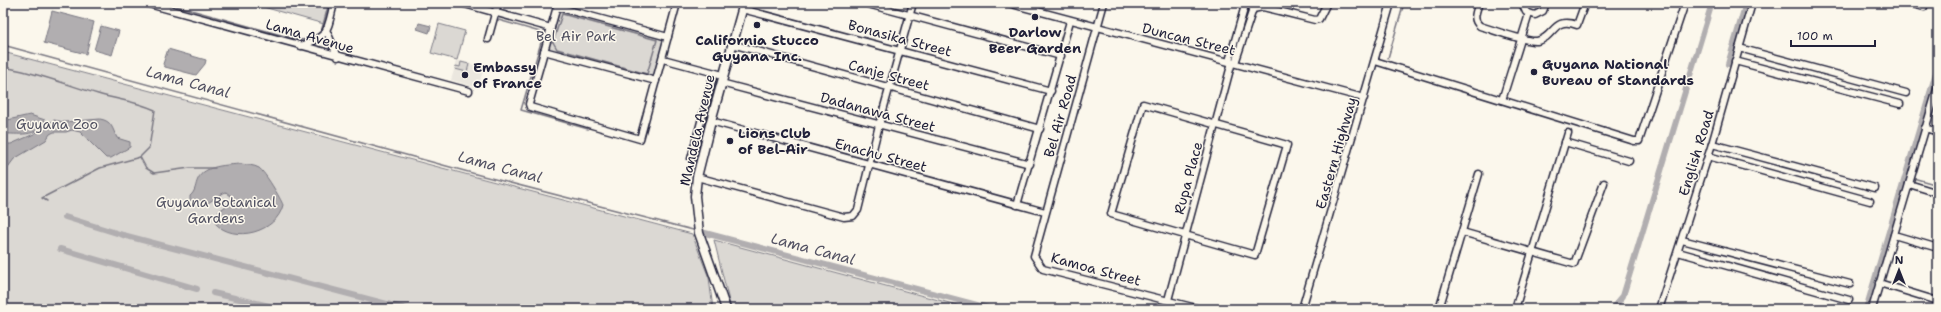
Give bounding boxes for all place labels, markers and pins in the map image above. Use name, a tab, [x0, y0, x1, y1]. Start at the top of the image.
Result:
marker: Darlow Beer Garden	[1030, 12, 1040, 22]
marker: California Stucco Guyana Inc.	[752, 20, 762, 30]
place label: Darlow Beer Garden	[989, 23, 1081, 57]
place label: California Stucco Guyana Inc.	[695, 31, 819, 65]
place label: Guyana National Bureau of Standards	[1542, 55, 1694, 89]
place label: Embassy of France	[473, 58, 542, 92]
marker: Guyana National Bureau of Standards	[1529, 67, 1539, 77]
marker: Embassy of France	[460, 70, 470, 80]
place label: Lions Club of Bel-Air	[738, 124, 811, 158]
marker: Lions Club of Bel-Air	[725, 136, 735, 146]

